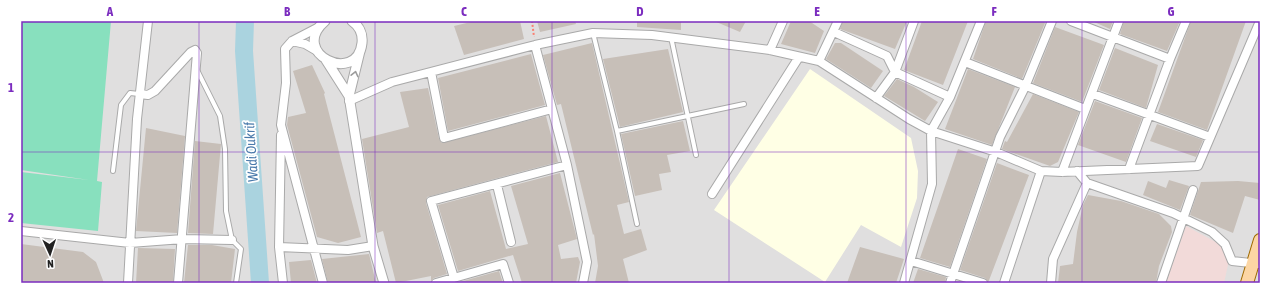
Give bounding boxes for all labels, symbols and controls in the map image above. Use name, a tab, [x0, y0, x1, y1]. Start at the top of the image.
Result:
text: A	[106, 4, 114, 19]
text: B	[284, 4, 291, 19]
text: C	[461, 4, 467, 19]
text: D	[636, 4, 644, 19]
text: E	[814, 4, 820, 19]
text: F	[991, 4, 997, 19]
text: G	[1168, 4, 1175, 19]
one-way arrow	[350, 70, 358, 77]
text: 1	[8, 80, 14, 95]
water label: Wadi Oukrif	[241, 120, 261, 183]
text: 2	[8, 210, 14, 225]
north arrow	[30, 234, 70, 274]
text: N	[47, 258, 54, 270]

